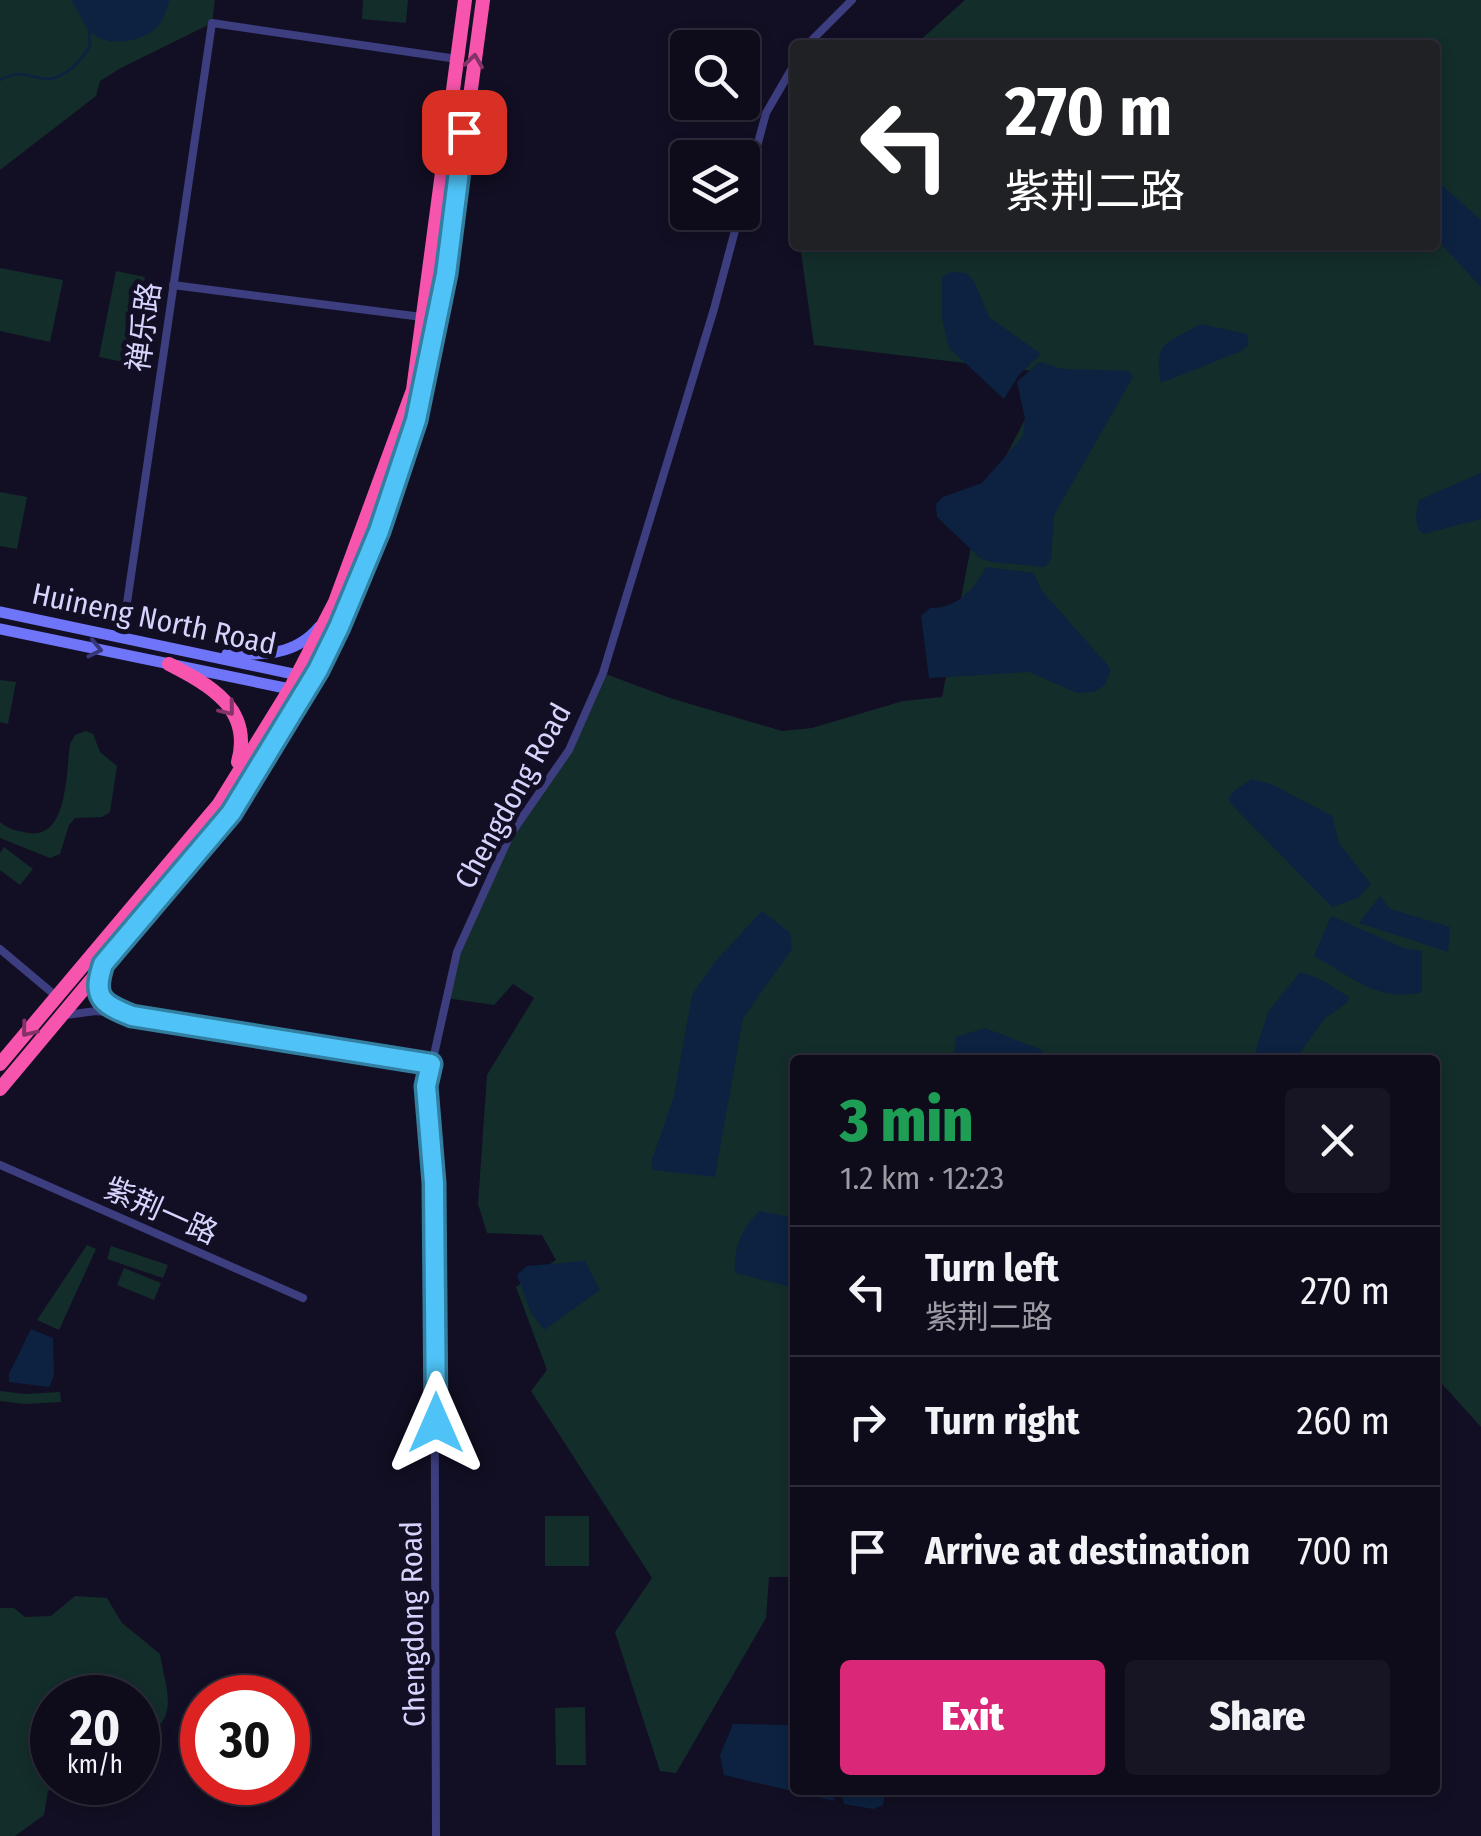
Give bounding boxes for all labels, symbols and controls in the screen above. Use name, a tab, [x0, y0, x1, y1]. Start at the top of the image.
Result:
map controls	[670, 30, 760, 230]
button: search	[670, 30, 760, 120]
one-way arrow	[463, 53, 484, 70]
text: 270 m	[1005, 70, 1172, 154]
icon: left	[840, 80, 970, 210]
pin	[422, 90, 507, 175]
icon: arrive	[437, 105, 492, 160]
button: layers	[670, 140, 760, 230]
text: 紫荆二路	[1005, 165, 1185, 219]
street label: 禅乐路	[120, 280, 168, 374]
street label: Huineng North Road	[29, 576, 279, 662]
one-way arrow	[87, 637, 104, 658]
one-way arrow	[216, 697, 234, 715]
street label: Chengdong Road	[447, 697, 579, 895]
one-way arrow	[22, 1019, 40, 1037]
text: 3 min	[840, 1085, 973, 1157]
button: close	[1285, 1088, 1390, 1193]
text: 1.2 km · 12:23	[840, 1159, 1004, 1197]
street label: 紫荆一路	[99, 1170, 223, 1252]
text: Turn left	[925, 1245, 1059, 1291]
icon: left	[840, 1264, 895, 1319]
text: 270 m	[1301, 1268, 1390, 1314]
text: 紫荆二路	[925, 1298, 1053, 1336]
position arrow	[384, 1371, 488, 1475]
icon: right	[840, 1394, 895, 1449]
text: Turn right	[925, 1398, 1079, 1444]
text: 260 m	[1296, 1398, 1390, 1444]
street label: Chengdong Road	[393, 1521, 433, 1727]
icon: arrive	[840, 1524, 895, 1579]
text: Arrive at destination	[925, 1528, 1250, 1574]
text: 700 m	[1297, 1528, 1390, 1574]
button: Exit	[840, 1660, 1105, 1775]
button: Share	[1125, 1660, 1390, 1775]
speed limit sign: 30	[180, 1675, 310, 1805]
text: 20	[70, 1698, 120, 1758]
text: km/h	[67, 1750, 123, 1780]

